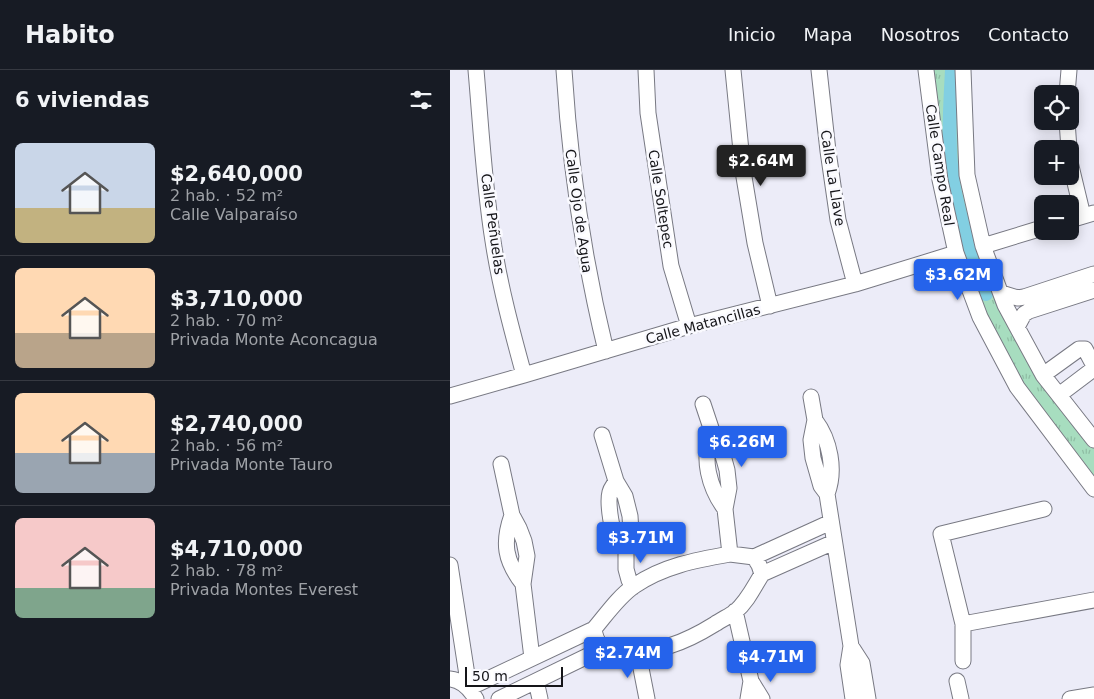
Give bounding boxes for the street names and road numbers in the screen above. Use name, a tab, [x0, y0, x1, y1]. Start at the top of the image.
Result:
street label: Calle Campo Real	[922, 103, 958, 227]
street label: Calle La Llave	[817, 129, 849, 227]
street label: Calle Ojo de Agua	[562, 148, 596, 274]
street label: Calle Soltepec	[645, 148, 677, 250]
street label: Calle Peñuelas	[478, 172, 508, 276]
street label: Calle Matancillas	[644, 301, 762, 347]

